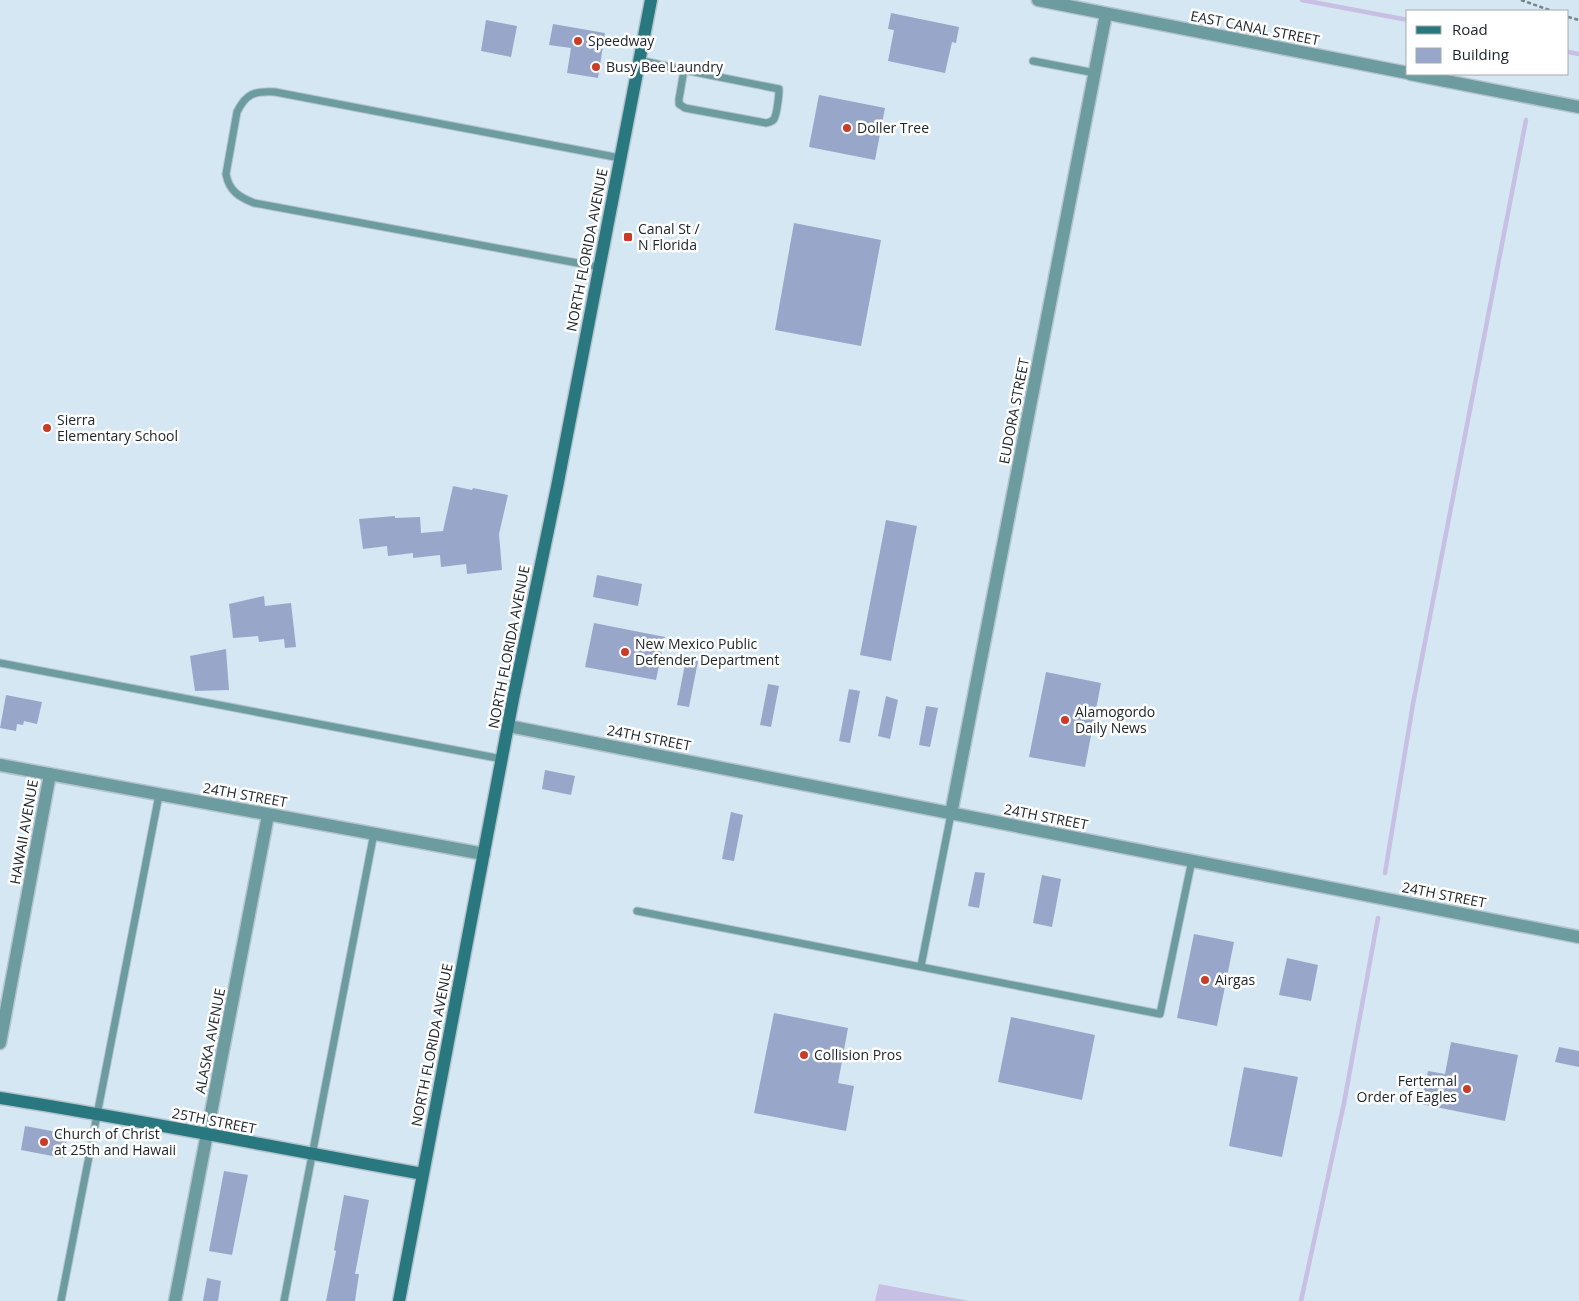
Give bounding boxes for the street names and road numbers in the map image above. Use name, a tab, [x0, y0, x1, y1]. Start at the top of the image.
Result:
street label: EAST CANAL STREET	[1189, 6, 1321, 49]
street label: NORTH FLORIDA AVENUE	[561, 167, 612, 333]
street label: EUDORA STREET	[994, 356, 1033, 465]
street label: NORTH FLORIDA AVENUE	[483, 564, 534, 730]
street label: 24TH STREET	[606, 720, 693, 755]
street label: HAWAII AVENUE	[5, 778, 42, 886]
street label: 24TH STREET	[202, 778, 289, 811]
street label: 24TH STREET	[1003, 799, 1090, 834]
street label: 24TH STREET	[1401, 877, 1488, 912]
street label: NORTH FLORIDA AVENUE	[406, 962, 457, 1128]
street label: ALASKA AVENUE	[190, 986, 229, 1095]
street label: 25TH STREET	[171, 1103, 258, 1138]

